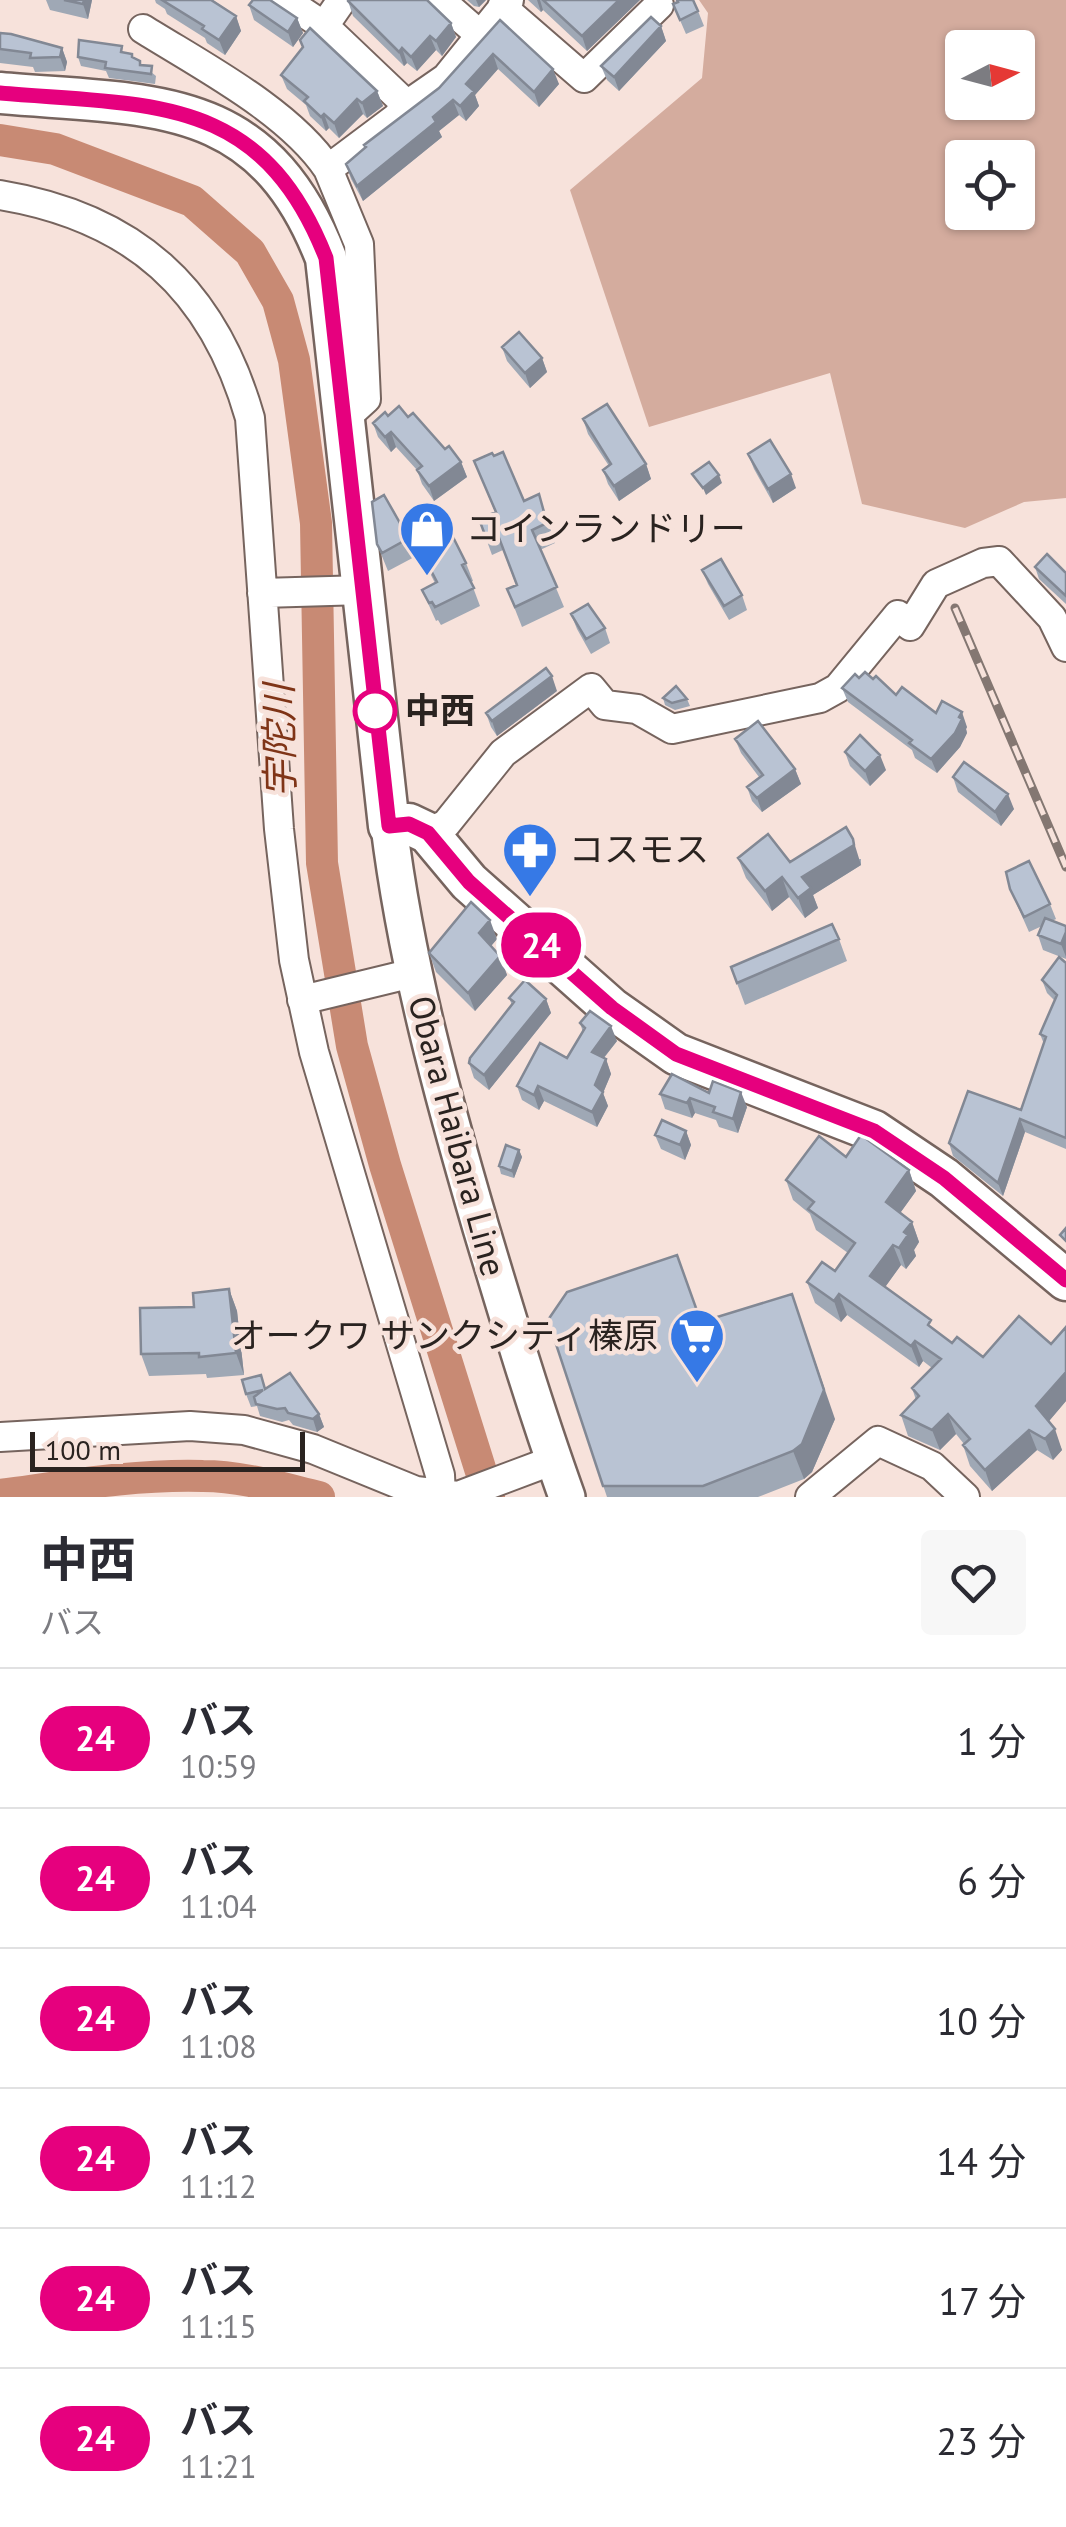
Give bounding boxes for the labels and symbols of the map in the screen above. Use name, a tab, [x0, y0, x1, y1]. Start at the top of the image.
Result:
north arrow	[945, 30, 1035, 120]
shop icon: コインランドリー	[397, 499, 457, 578]
place label: コインランドリー	[466, 505, 746, 551]
water label: 宇陀川	[253, 680, 304, 798]
place label: 中西	[405, 687, 475, 733]
marker: 中西	[354, 690, 396, 732]
pharmacy icon: コスモス	[500, 820, 560, 899]
place label: コスモス	[569, 826, 709, 872]
line badge: 24	[496, 912, 586, 978]
street label: Obara Haibara Line	[398, 991, 517, 1281]
supermarket icon: オークワ サンクシティ榛原	[667, 1306, 727, 1385]
place label: オークワ サンクシティ榛原	[231, 1312, 658, 1358]
scale bar	[30, 1427, 305, 1472]

